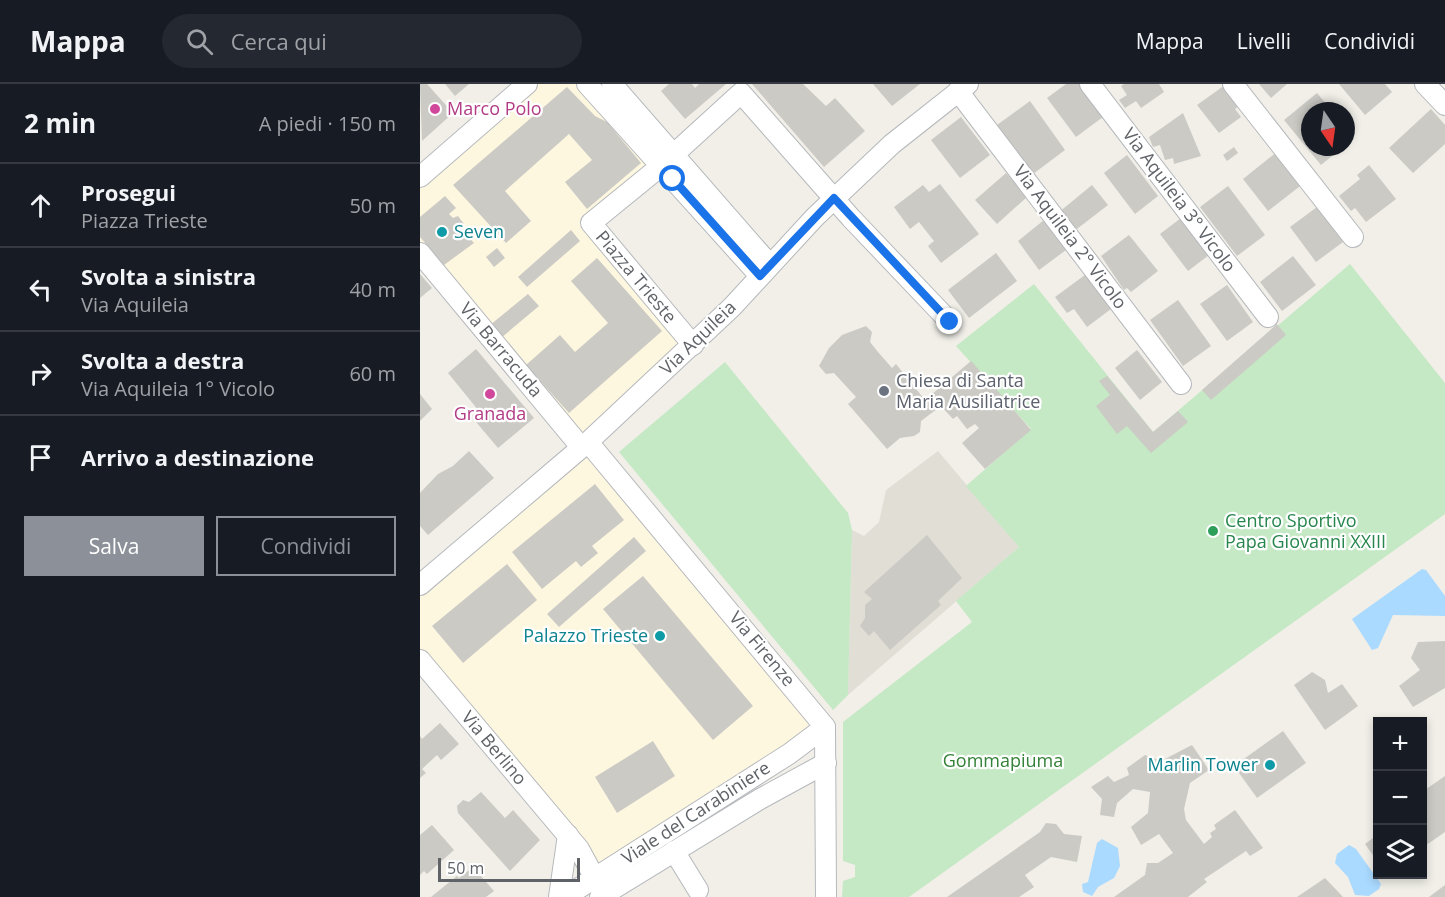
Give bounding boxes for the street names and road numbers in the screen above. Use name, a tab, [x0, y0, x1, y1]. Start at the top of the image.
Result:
street label: Via Aquileia 3° Vicolo	[1118, 122, 1242, 276]
street label: Via Aquileia 2° Vicolo	[1009, 159, 1133, 313]
street label: Piazza Trieste	[591, 225, 683, 328]
street label: Via Aquileia	[654, 295, 741, 380]
street label: Via Barracuda	[455, 297, 549, 402]
street label: Via Firenze	[724, 606, 801, 691]
street label: Via Berlino	[457, 705, 533, 790]
street label: Viale del Carabiniere	[617, 755, 774, 869]

